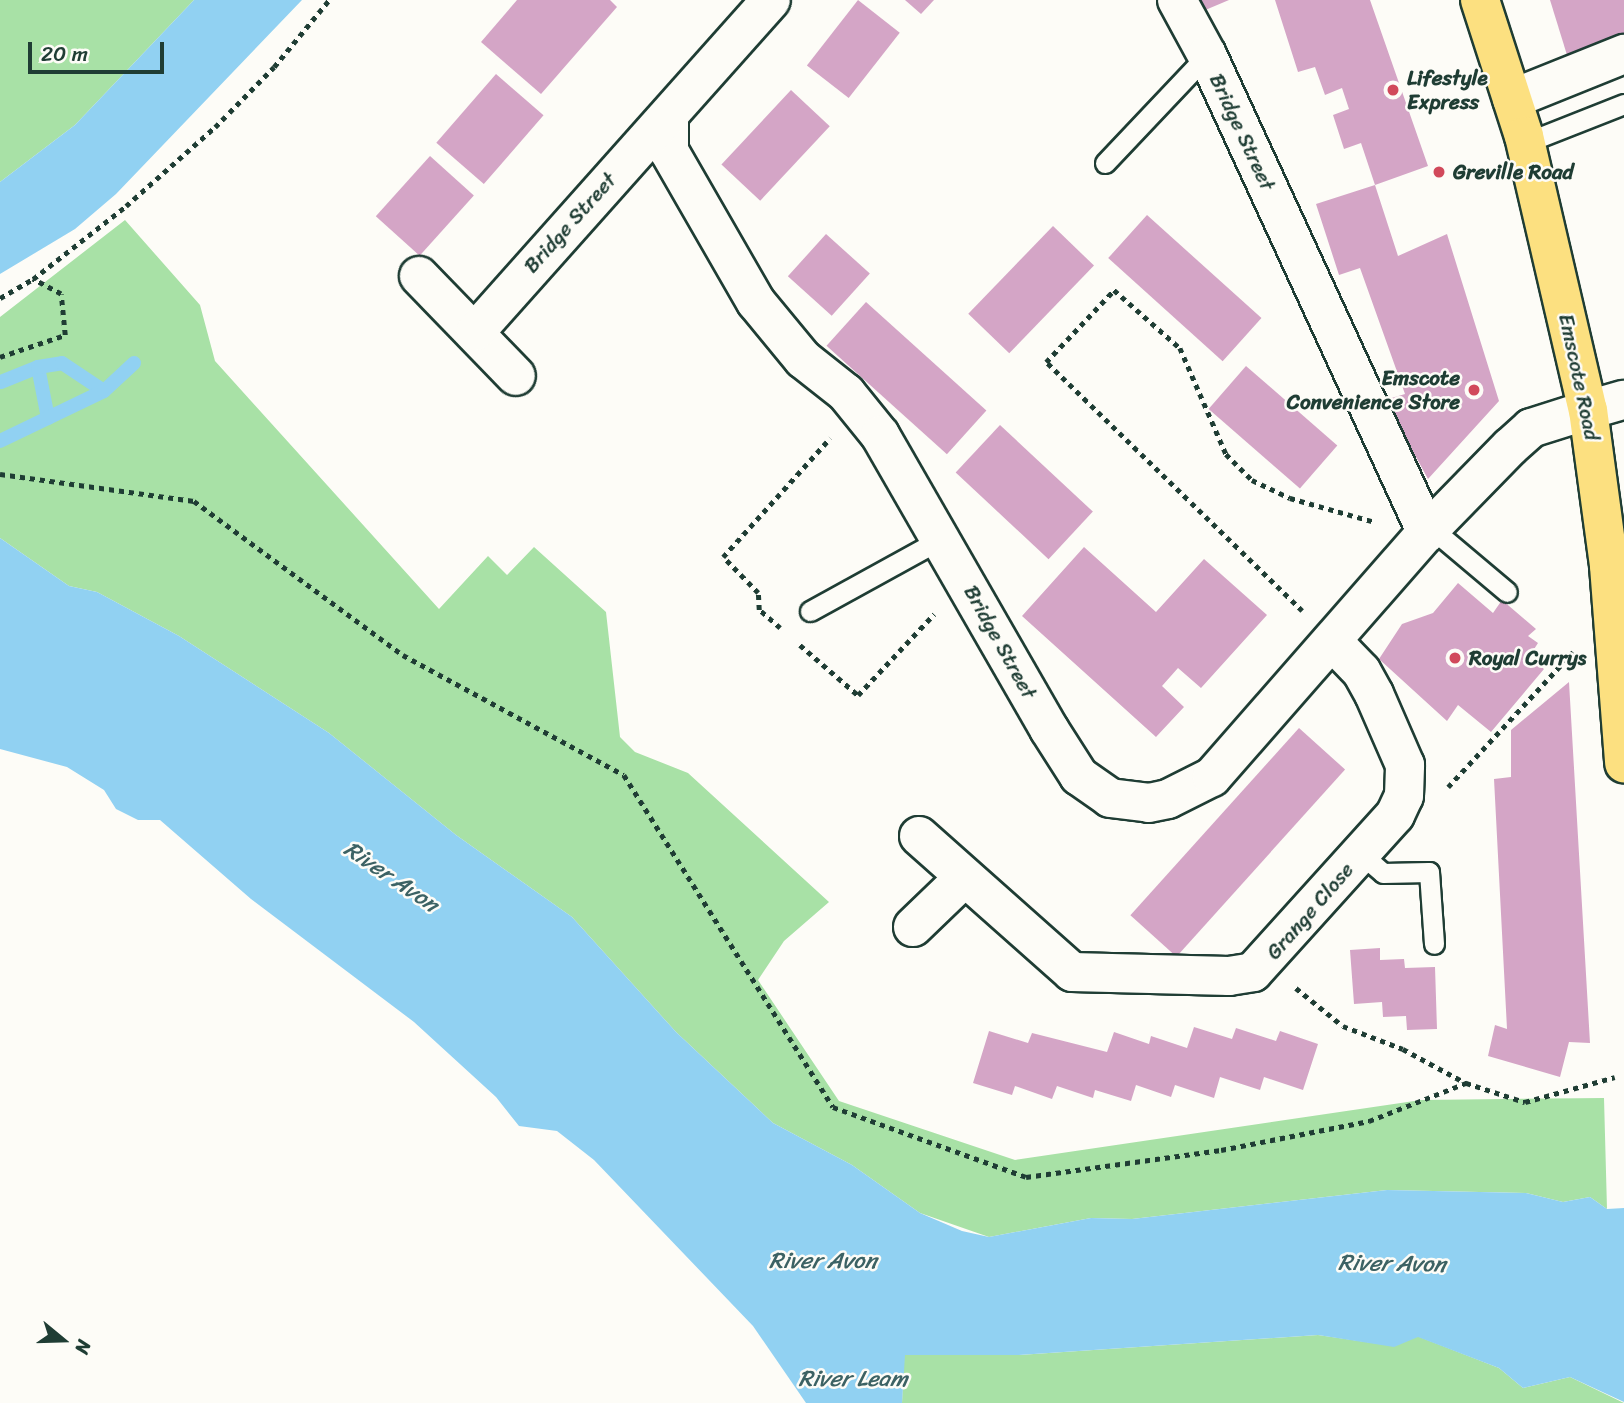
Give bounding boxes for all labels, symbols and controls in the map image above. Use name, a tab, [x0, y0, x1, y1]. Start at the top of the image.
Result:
scale bar	[32, 28, 168, 72]
text: 20 m	[41, 35, 88, 73]
place label: Lifestyle Express	[1407, 65, 1488, 115]
street label: Bridge Street	[1204, 69, 1280, 195]
marker: Lifestyle Express	[1385, 82, 1401, 98]
place label: Greville Road	[1453, 159, 1574, 185]
marker: Greville Road	[1431, 164, 1447, 180]
street label: Bridge Street	[518, 168, 622, 278]
street label: Emscote Road	[1553, 311, 1605, 443]
place label: Emscote Convenience Store	[1286, 365, 1460, 415]
marker: Emscote Convenience Store	[1466, 382, 1482, 398]
street label: Bridge Street	[958, 581, 1042, 703]
place label: Royal Currys	[1469, 645, 1587, 671]
marker: Royal Currys	[1447, 650, 1463, 666]
water label: River Avon	[338, 835, 444, 919]
street label: Grange Close	[1261, 857, 1359, 965]
water label: River Avon	[769, 1247, 877, 1275]
water label: River Avon	[1338, 1249, 1446, 1279]
north arrow	[28, 1305, 98, 1375]
text: N	[66, 1335, 101, 1359]
water label: River Leam	[798, 1365, 908, 1393]

